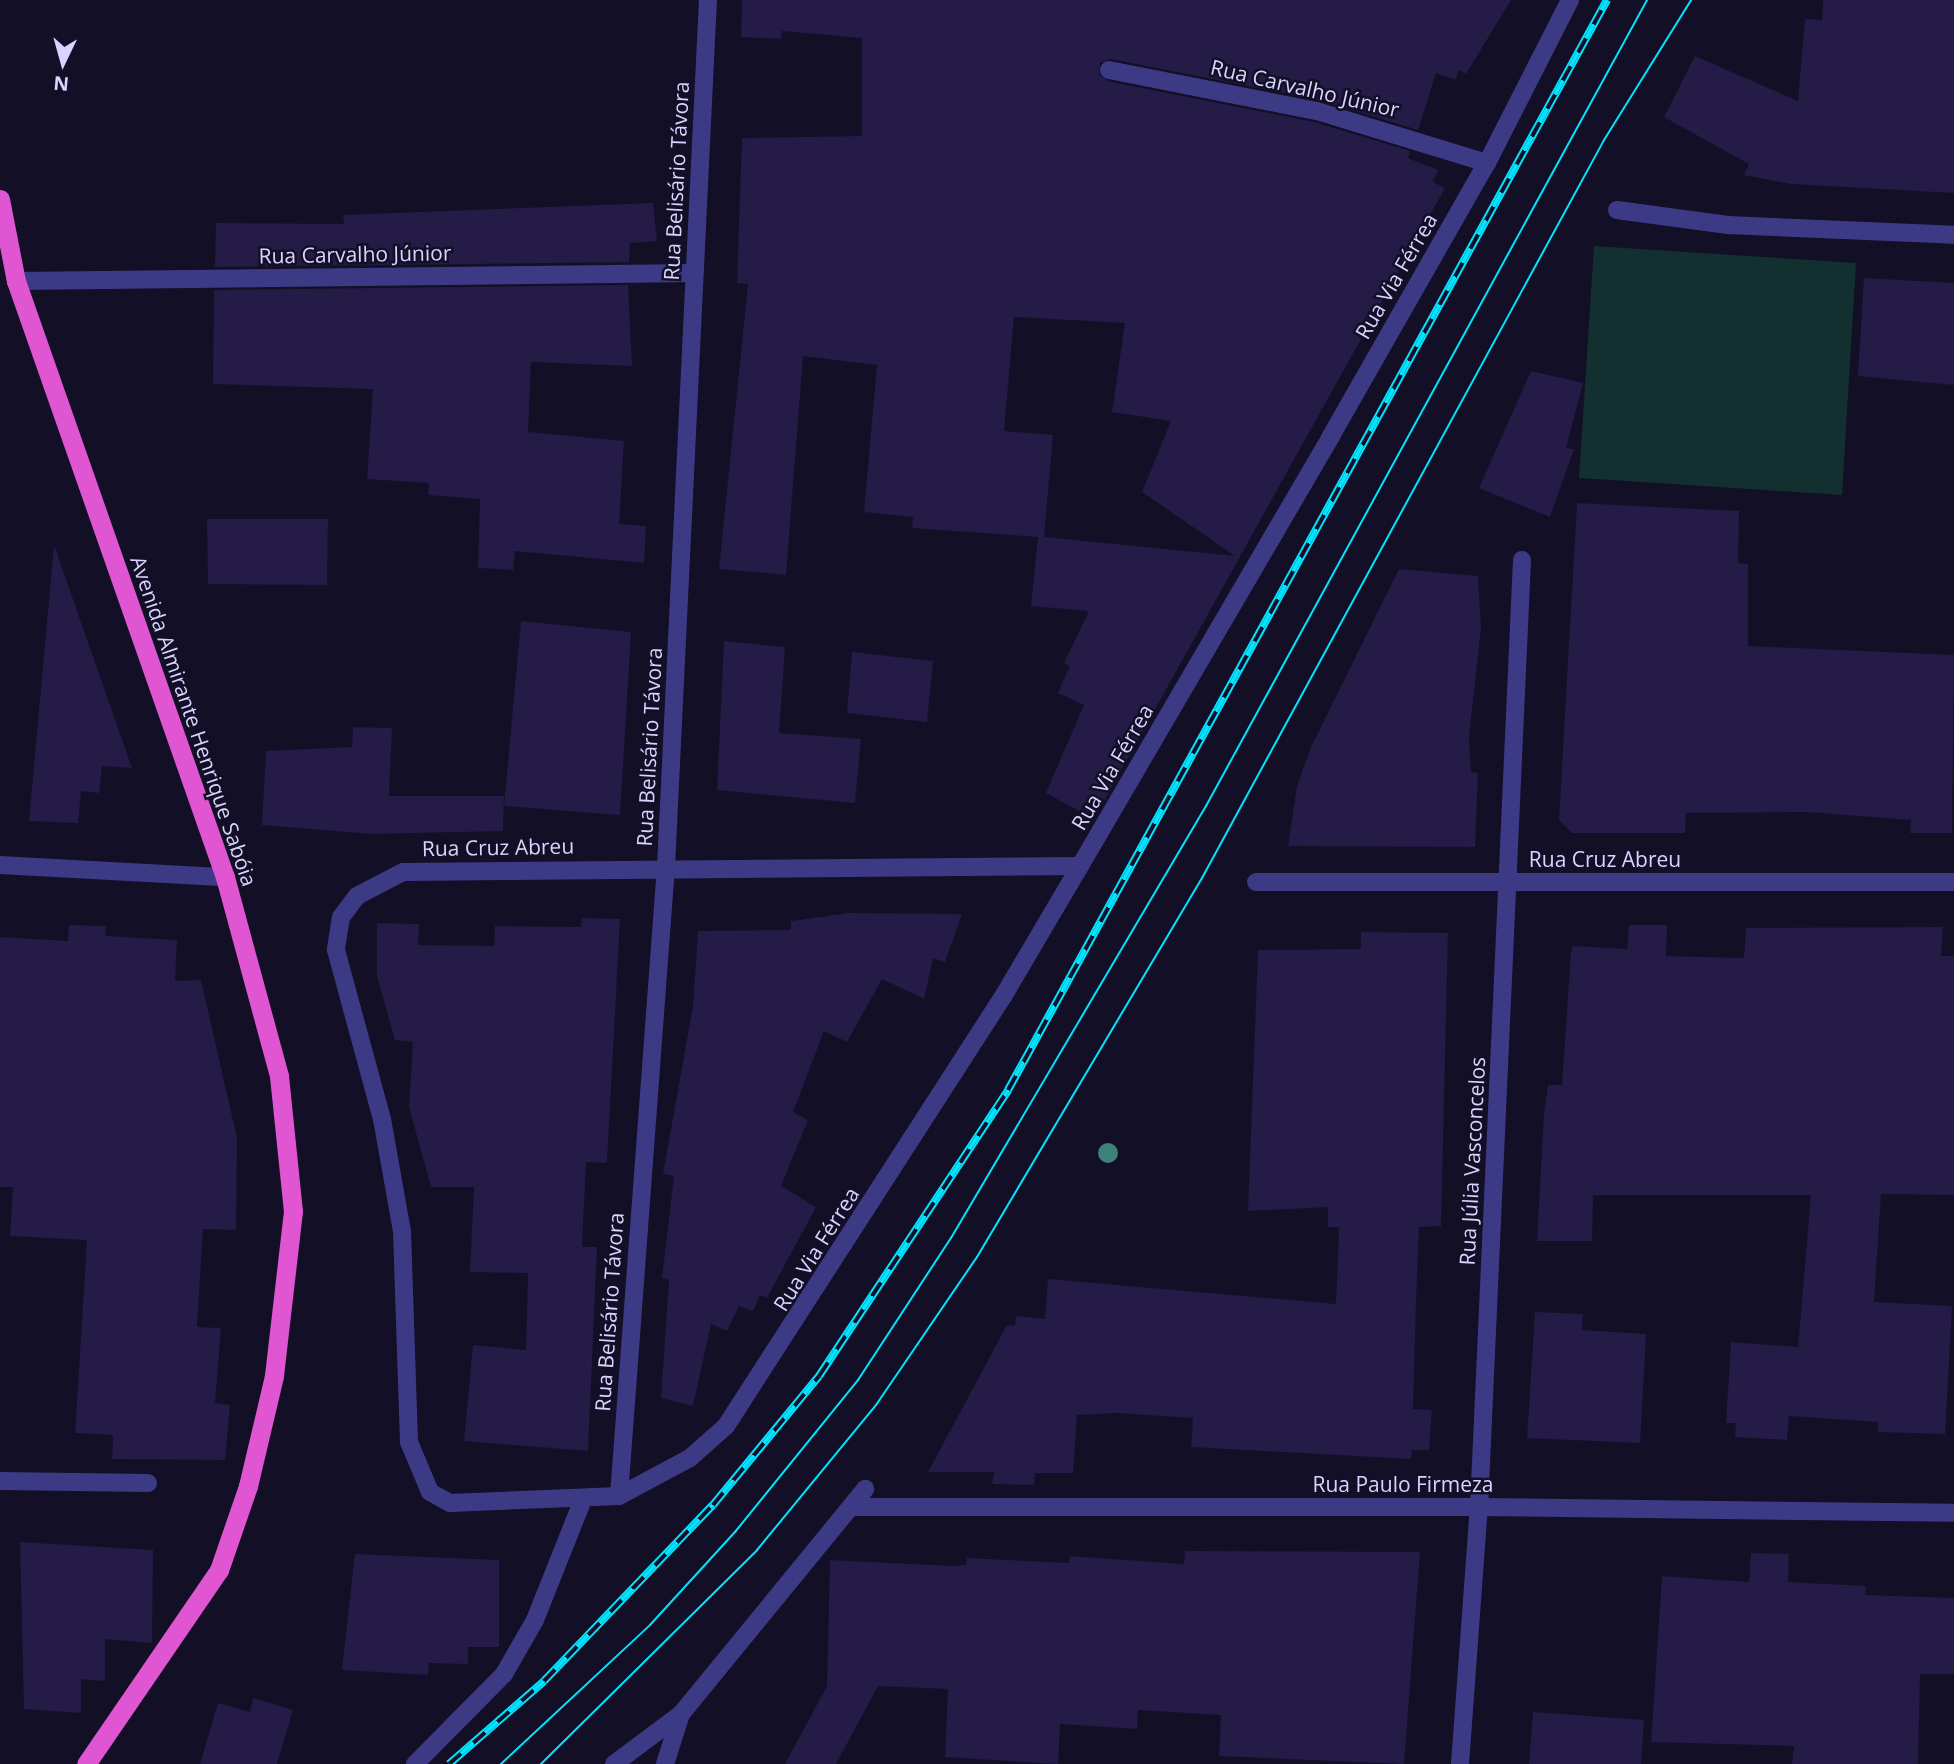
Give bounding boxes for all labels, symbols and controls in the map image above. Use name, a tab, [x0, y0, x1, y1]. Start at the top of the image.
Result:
north arrow	[28, 28, 98, 98]
street label: Rua Carvalho Júnior	[1208, 54, 1402, 122]
text: N	[52, 70, 70, 98]
street label: Rua Belisário Távora	[658, 81, 694, 281]
street label: Rua Via Férrea	[1350, 209, 1442, 343]
street label: Rua Carvalho Júnior	[258, 240, 452, 268]
street label: Avenida Almirante Henrique Sabóia	[126, 553, 262, 889]
street label: Rua Belisário Távora	[631, 647, 667, 847]
street label: Rua Via Férrea	[1066, 700, 1158, 834]
street label: Rua Cruz Abreu	[422, 833, 574, 861]
street label: Rua Cruz Abreu	[1529, 846, 1681, 872]
street label: Rua Júlia Vasconcelos	[1454, 1056, 1490, 1266]
street label: Rua Via Férrea	[768, 1182, 864, 1316]
street label: Rua Belisário Távora	[589, 1212, 629, 1412]
street label: Rua Paulo Firmeza	[1312, 1471, 1494, 1497]

